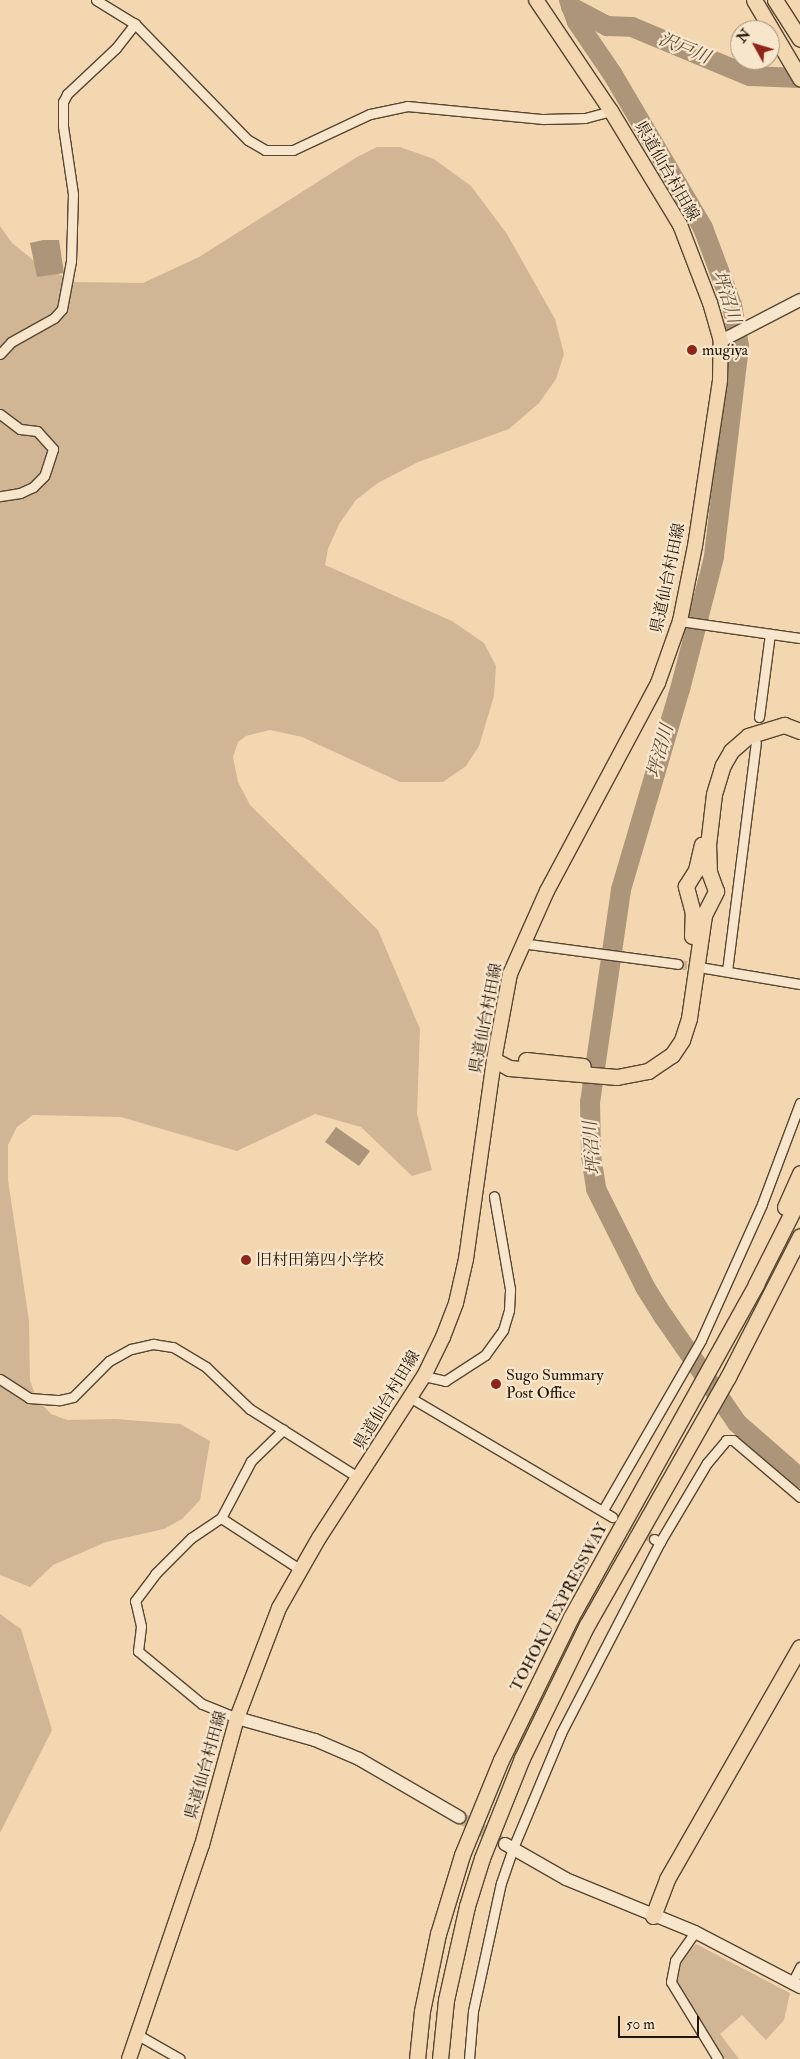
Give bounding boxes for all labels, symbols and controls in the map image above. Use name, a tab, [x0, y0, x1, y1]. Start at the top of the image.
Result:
north arrow	[730, 20, 780, 70]
text: N	[733, 26, 754, 46]
water label: 沢戸川	[655, 29, 713, 69]
street label: 県道仙台村田線	[631, 118, 703, 224]
water label: 坪沼川	[708, 268, 744, 326]
place label: mugiya	[702, 340, 748, 360]
marker: mugiya	[686, 344, 698, 356]
street label: 県道仙台村田線	[647, 521, 689, 635]
water label: 坪沼川	[643, 722, 679, 780]
street label: 県道仙台村田線	[466, 961, 506, 1075]
water label: 坪沼川	[580, 1120, 606, 1176]
place label: 旧村田第四小学校	[256, 1250, 384, 1270]
marker: 旧村田第四小学校	[240, 1254, 252, 1266]
street label: 県道仙台村田線	[350, 1347, 424, 1453]
place label: Sugo Summary Post Office	[506, 1365, 604, 1403]
marker: Sugo Summary Post Office	[490, 1378, 502, 1390]
street label: TOHOKU EXPRESSWAY	[506, 1519, 612, 1695]
street label: 県道仙台村田線	[181, 1709, 231, 1821]
scale bar	[620, 2006, 701, 2038]
text: 50 m	[626, 2015, 655, 2034]

